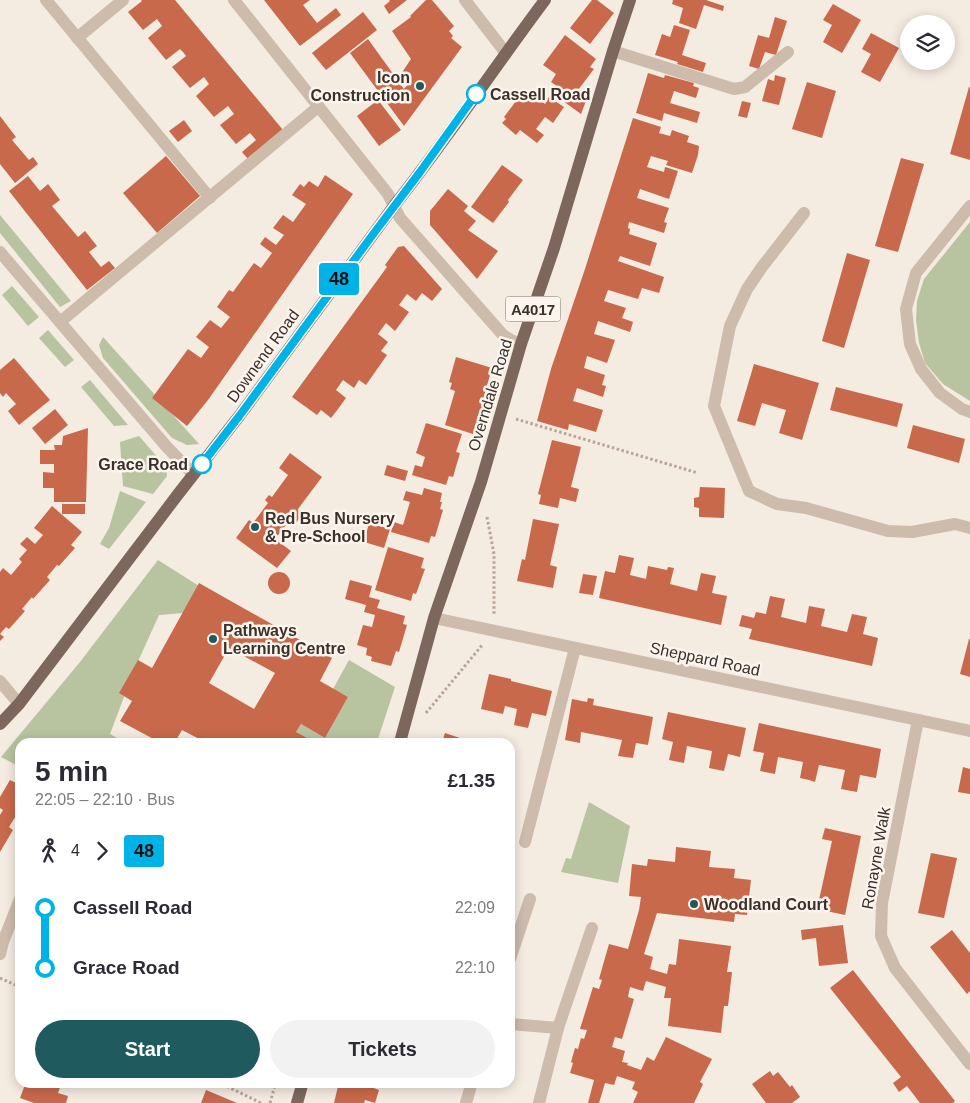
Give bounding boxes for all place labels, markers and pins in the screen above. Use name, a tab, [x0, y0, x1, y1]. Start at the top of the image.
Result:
place label: Icon Construction	[310, 69, 410, 104]
marker: Icon Construction	[414, 80, 426, 92]
marker: Cassell Road	[466, 84, 486, 104]
place label: Cassell Road	[490, 86, 590, 103]
marker: Grace Road	[192, 454, 212, 474]
place label: Grace Road	[98, 456, 188, 473]
place label: Red Bus Nursery & Pre-School	[265, 510, 395, 545]
marker: Red Bus Nursery & Pre-School	[249, 521, 261, 533]
place label: Pathways Learning Centre	[223, 622, 346, 657]
marker: Pathways Learning Centre	[207, 633, 219, 645]
place label: Woodland Court	[704, 896, 829, 913]
marker: Woodland Court	[688, 898, 700, 910]

